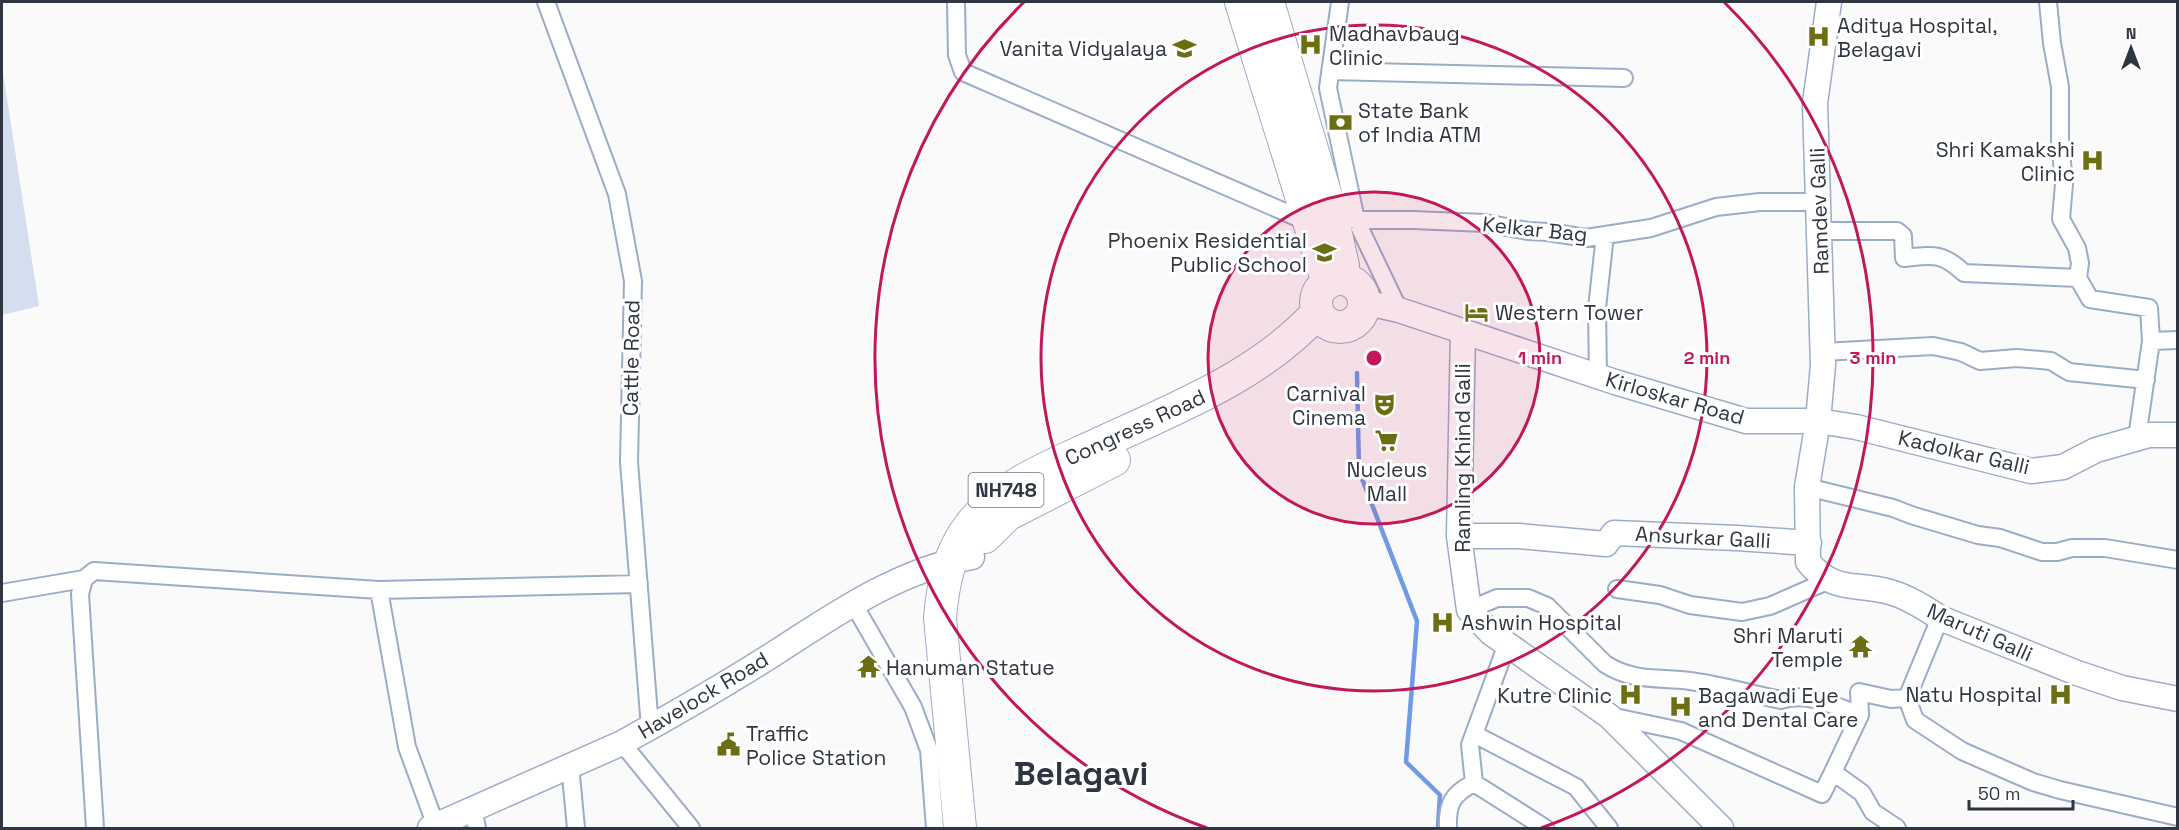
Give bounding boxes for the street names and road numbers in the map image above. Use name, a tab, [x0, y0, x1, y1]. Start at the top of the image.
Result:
street label: Ramdev Galli	[1803, 147, 1835, 275]
street label: Kelkar Bag	[1481, 210, 1589, 248]
street label: Cattle Road	[616, 300, 646, 416]
street label: Ramling Khind Galli	[1449, 363, 1476, 553]
street label: Kirloskar Road	[1603, 365, 1747, 431]
street label: Congress Road	[1060, 383, 1210, 471]
street label: Kadolkar Galli	[1896, 424, 2032, 480]
road number: NH748	[968, 473, 1044, 507]
street label: Ansurkar Galli	[1635, 520, 1771, 554]
street label: Maruti Galli	[1923, 597, 2037, 667]
street label: Havelock Road	[633, 645, 773, 745]

